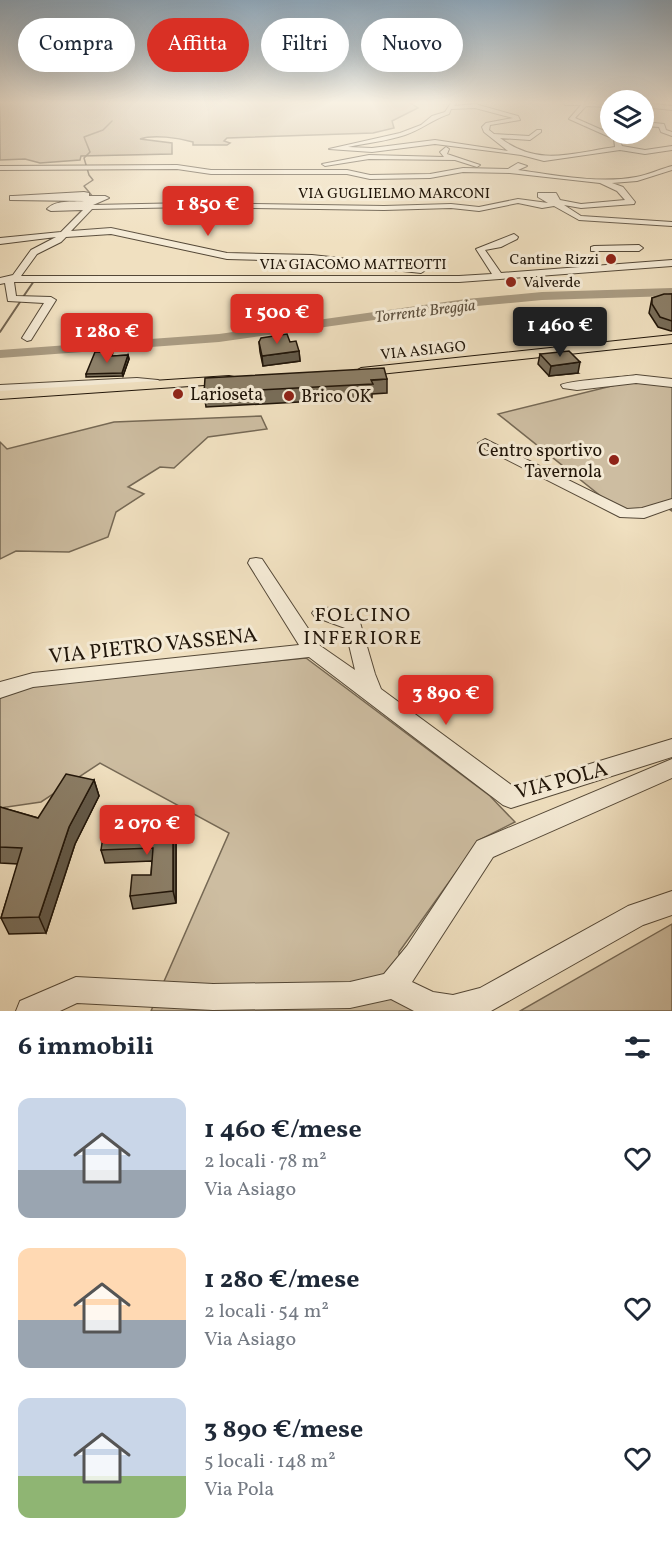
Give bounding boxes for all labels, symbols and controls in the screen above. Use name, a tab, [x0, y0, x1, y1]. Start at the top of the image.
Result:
chip: Compra	[18, 18, 135, 72]
chip: Affitta	[147, 18, 249, 72]
chip: Filtri	[261, 18, 349, 72]
chip: Nuovo	[361, 18, 463, 72]
map controls	[600, 90, 654, 144]
button: layers	[600, 90, 654, 144]
street label: VIA GUGLIELMO MARCONI	[298, 184, 490, 205]
pin: 1 850 €	[153, 186, 263, 237]
text: 1 850 €	[176, 191, 240, 219]
place label: Cantine Rizzi	[510, 250, 599, 271]
marker: Cantine Rizzi	[604, 252, 618, 266]
street label: VIA GIACOMO MATTEOTTI	[259, 255, 447, 276]
place label: Valverde	[523, 273, 581, 294]
marker: Valverde	[504, 275, 518, 289]
pin: 1 500 €	[222, 294, 332, 345]
water label: Torrente Breggia	[374, 295, 477, 329]
text: 1 500 €	[244, 299, 310, 327]
pin: 1 460 €	[505, 307, 615, 358]
text: 1 460 €	[527, 312, 593, 340]
pin: 1 280 €	[52, 313, 162, 364]
text: 1 280 €	[75, 318, 139, 346]
street label: VIA ASIAGO	[380, 337, 467, 366]
place label: Larioseta	[190, 383, 263, 408]
place label: Brico OK	[301, 385, 372, 410]
marker: Larioseta	[171, 387, 185, 401]
marker: Brico OK	[282, 389, 296, 403]
place label: Centro sportivo Tavernola	[478, 439, 602, 485]
marker: Centro sportivo Tavernola	[607, 453, 621, 467]
district label: FOLCINO INFERIORE	[303, 602, 423, 653]
street label: VIA PIETRO VASSENA	[47, 621, 259, 672]
pin: 3 890 €	[391, 675, 501, 726]
text: 3 890 €	[412, 680, 480, 708]
street label: VIA POLA	[512, 755, 611, 808]
pin: 2 070 €	[92, 805, 202, 856]
text: 2 070 €	[114, 810, 180, 838]
text: 6 immobili	[18, 1029, 154, 1065]
icon: filters	[621, 1031, 654, 1064]
text: 1 460 €/mese	[204, 1112, 362, 1148]
icon: home	[66, 1122, 138, 1194]
icon: heart	[621, 1142, 654, 1175]
text: 2 locali · 78 m²	[204, 1148, 327, 1176]
text: Via Asiago	[204, 1176, 296, 1204]
text: 1 280 €/mese	[204, 1262, 359, 1298]
icon: home	[66, 1272, 138, 1344]
icon: heart	[621, 1292, 654, 1325]
text: 2 locali · 54 m²	[204, 1298, 329, 1326]
text: Via Asiago	[204, 1326, 296, 1354]
text: 3 890 €/mese	[204, 1412, 363, 1448]
icon: home	[66, 1422, 138, 1494]
icon: heart	[621, 1442, 654, 1475]
text: 5 locali · 148 m²	[204, 1448, 336, 1476]
text: Via Pola	[204, 1476, 274, 1504]

